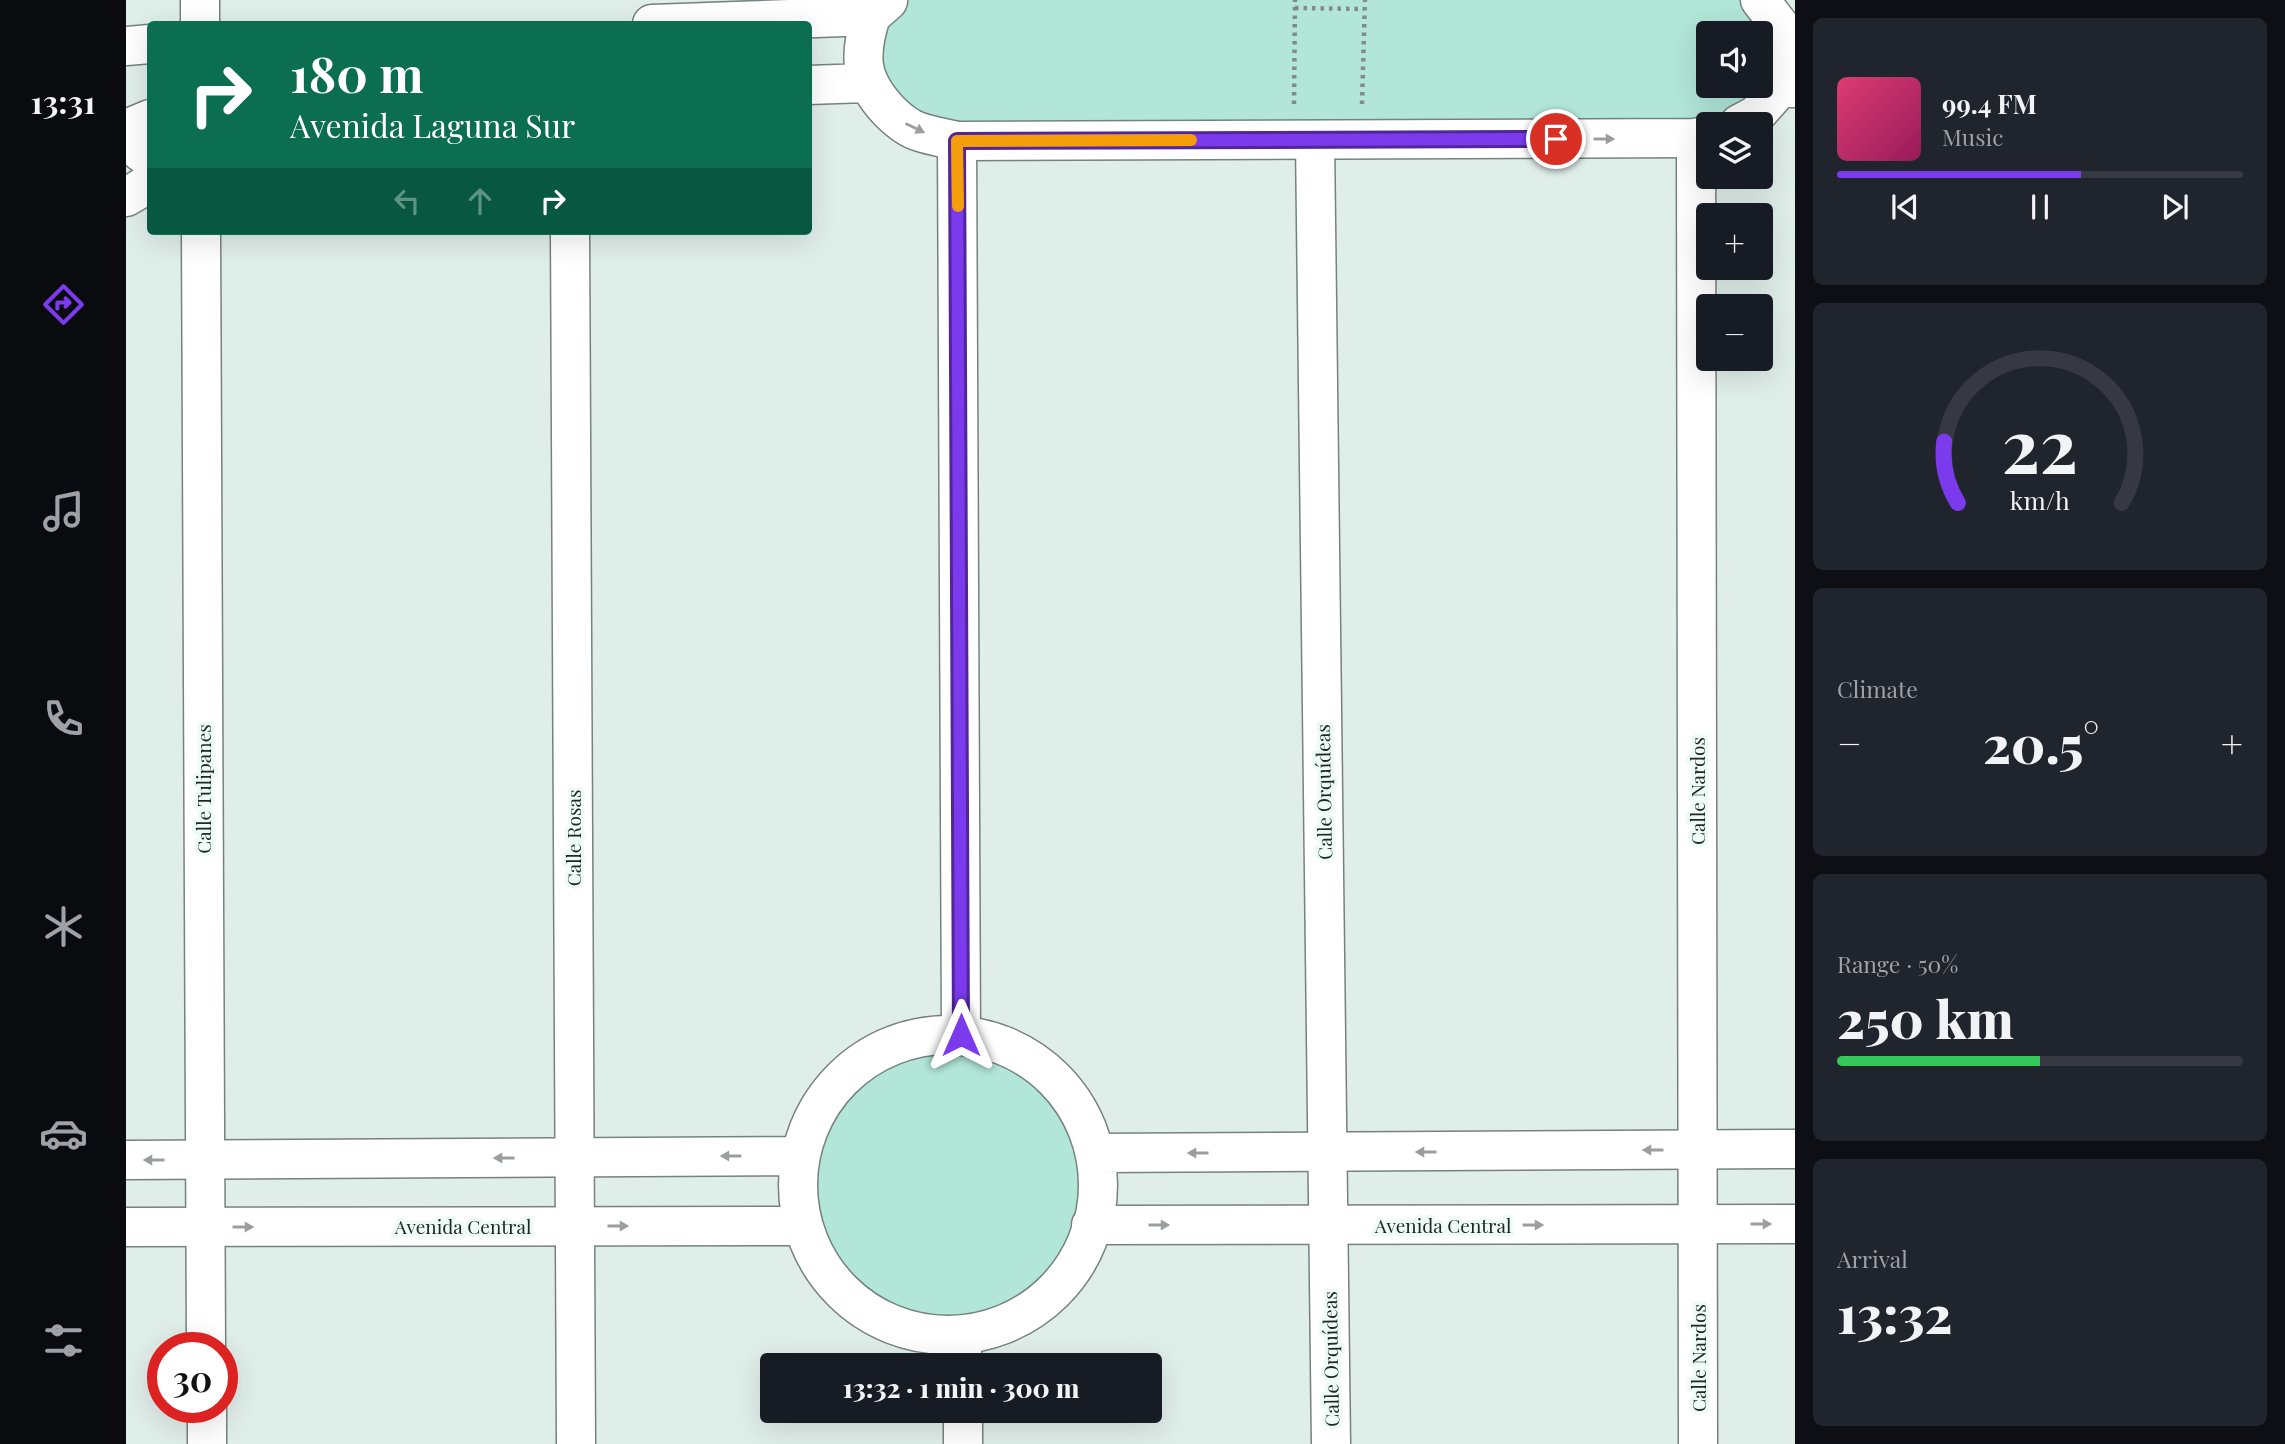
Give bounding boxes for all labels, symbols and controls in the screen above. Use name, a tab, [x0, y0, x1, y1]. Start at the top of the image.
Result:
map controls	[1696, 21, 1773, 371]
button: sound	[1696, 21, 1773, 98]
text: 180 m	[290, 40, 424, 105]
icon: right	[175, 49, 266, 140]
text: 13:31	[31, 79, 95, 122]
text: 99.4 FM	[1942, 86, 2037, 121]
text: Avenida Laguna Sur	[290, 103, 575, 146]
pin	[1526, 109, 1586, 169]
button: layers	[1696, 112, 1773, 189]
icon: arrive	[1537, 120, 1575, 158]
text: Music	[1942, 121, 2003, 152]
one-way arrow	[905, 123, 925, 134]
one-way arrow	[1593, 133, 1615, 144]
icon: left	[388, 182, 426, 220]
icon: ahead	[461, 182, 499, 220]
icon: right	[534, 182, 572, 220]
icon: previous	[1886, 188, 1924, 226]
icon: pause	[2021, 188, 2059, 226]
icon: next	[2156, 188, 2194, 226]
button: +	[1696, 203, 1773, 280]
icon: directions	[39, 280, 88, 329]
button: −	[1696, 294, 1773, 371]
text: 22	[2002, 394, 2078, 491]
text: km/h	[2010, 483, 2070, 516]
icon: music	[39, 487, 88, 536]
text: Climate	[1837, 673, 1918, 704]
icon: phone	[39, 694, 88, 743]
text: 20.5°	[1983, 708, 2099, 777]
text: −	[1837, 717, 1862, 768]
text: +	[2221, 717, 2243, 768]
street label: Calle Tulipanes	[190, 724, 216, 854]
street label: Calle Orquídeas	[1309, 724, 1337, 860]
street label: Calle Nardos	[1684, 737, 1710, 845]
street label: Calle Rosas	[560, 790, 586, 886]
icon: climate	[39, 902, 88, 951]
text: Range · 50%	[1837, 948, 1958, 979]
text: 250 km	[1837, 983, 2014, 1052]
position arrow	[924, 998, 998, 1072]
icon: car	[39, 1109, 88, 1158]
one-way arrow	[1642, 1144, 1664, 1156]
one-way arrow	[1415, 1146, 1437, 1158]
one-way arrow	[1187, 1147, 1209, 1159]
one-way arrow	[720, 1150, 742, 1162]
one-way arrow	[492, 1152, 514, 1164]
one-way arrow	[142, 1154, 164, 1166]
street label: Avenida Central	[1374, 1212, 1512, 1238]
street label: Avenida Central	[394, 1213, 532, 1239]
one-way arrow	[1750, 1218, 1772, 1230]
one-way arrow	[1148, 1219, 1170, 1231]
one-way arrow	[1523, 1219, 1545, 1230]
one-way arrow	[607, 1220, 629, 1232]
one-way arrow	[232, 1221, 254, 1233]
text: Arrival	[1837, 1243, 1908, 1274]
text: 13:32	[1837, 1278, 1952, 1347]
street label: Calle Orquídeas	[1316, 1291, 1344, 1427]
street label: Calle Nardos	[1685, 1304, 1711, 1412]
icon: filters	[39, 1316, 88, 1365]
speed limit sign: 30	[147, 1332, 238, 1423]
text: 13:32 · 1 min · 300 m	[843, 1370, 1079, 1405]

